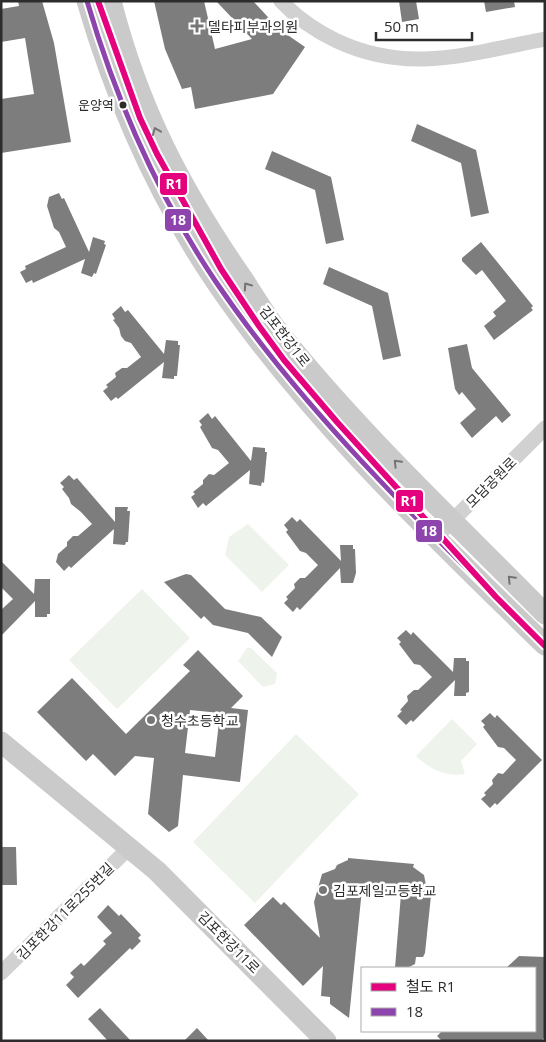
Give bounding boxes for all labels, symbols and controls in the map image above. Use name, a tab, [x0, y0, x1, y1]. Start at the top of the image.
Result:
scale bar	[376, 10, 472, 42]
text: 50 m	[384, 16, 419, 36]
place label: 델타피부과의원	[208, 17, 298, 36]
marker: 델타피부과의원	[190, 19, 204, 33]
place label: 운양역	[78, 96, 114, 114]
marker: 운양역	[118, 100, 128, 110]
one-way arrow	[151, 127, 162, 136]
line badge: R1	[159, 172, 188, 196]
text: R1	[165, 174, 183, 193]
line badge: 18	[164, 208, 192, 232]
text: 18	[170, 210, 186, 229]
one-way arrow	[244, 282, 253, 291]
street label: 김포한강1로	[255, 302, 315, 370]
street label: 모담공원로	[462, 452, 521, 511]
one-way arrow	[394, 460, 403, 469]
line badge: R1	[395, 489, 424, 513]
text: R1	[400, 491, 418, 510]
line badge: 18	[415, 519, 443, 543]
text: 18	[421, 521, 437, 540]
one-way arrow	[507, 576, 516, 585]
place label: 청수초등학교	[161, 711, 238, 730]
marker: 청수초등학교	[145, 714, 157, 726]
street label: 김포한강11로255번길	[12, 858, 118, 964]
place label: 김포제일고등학교	[333, 881, 436, 900]
marker: 김포제일고등학교	[317, 884, 329, 896]
street label: 김포한강11로	[194, 907, 264, 977]
legend	[361, 967, 536, 1032]
text: 철도 R1	[406, 976, 455, 996]
text: 18	[406, 1001, 423, 1021]

